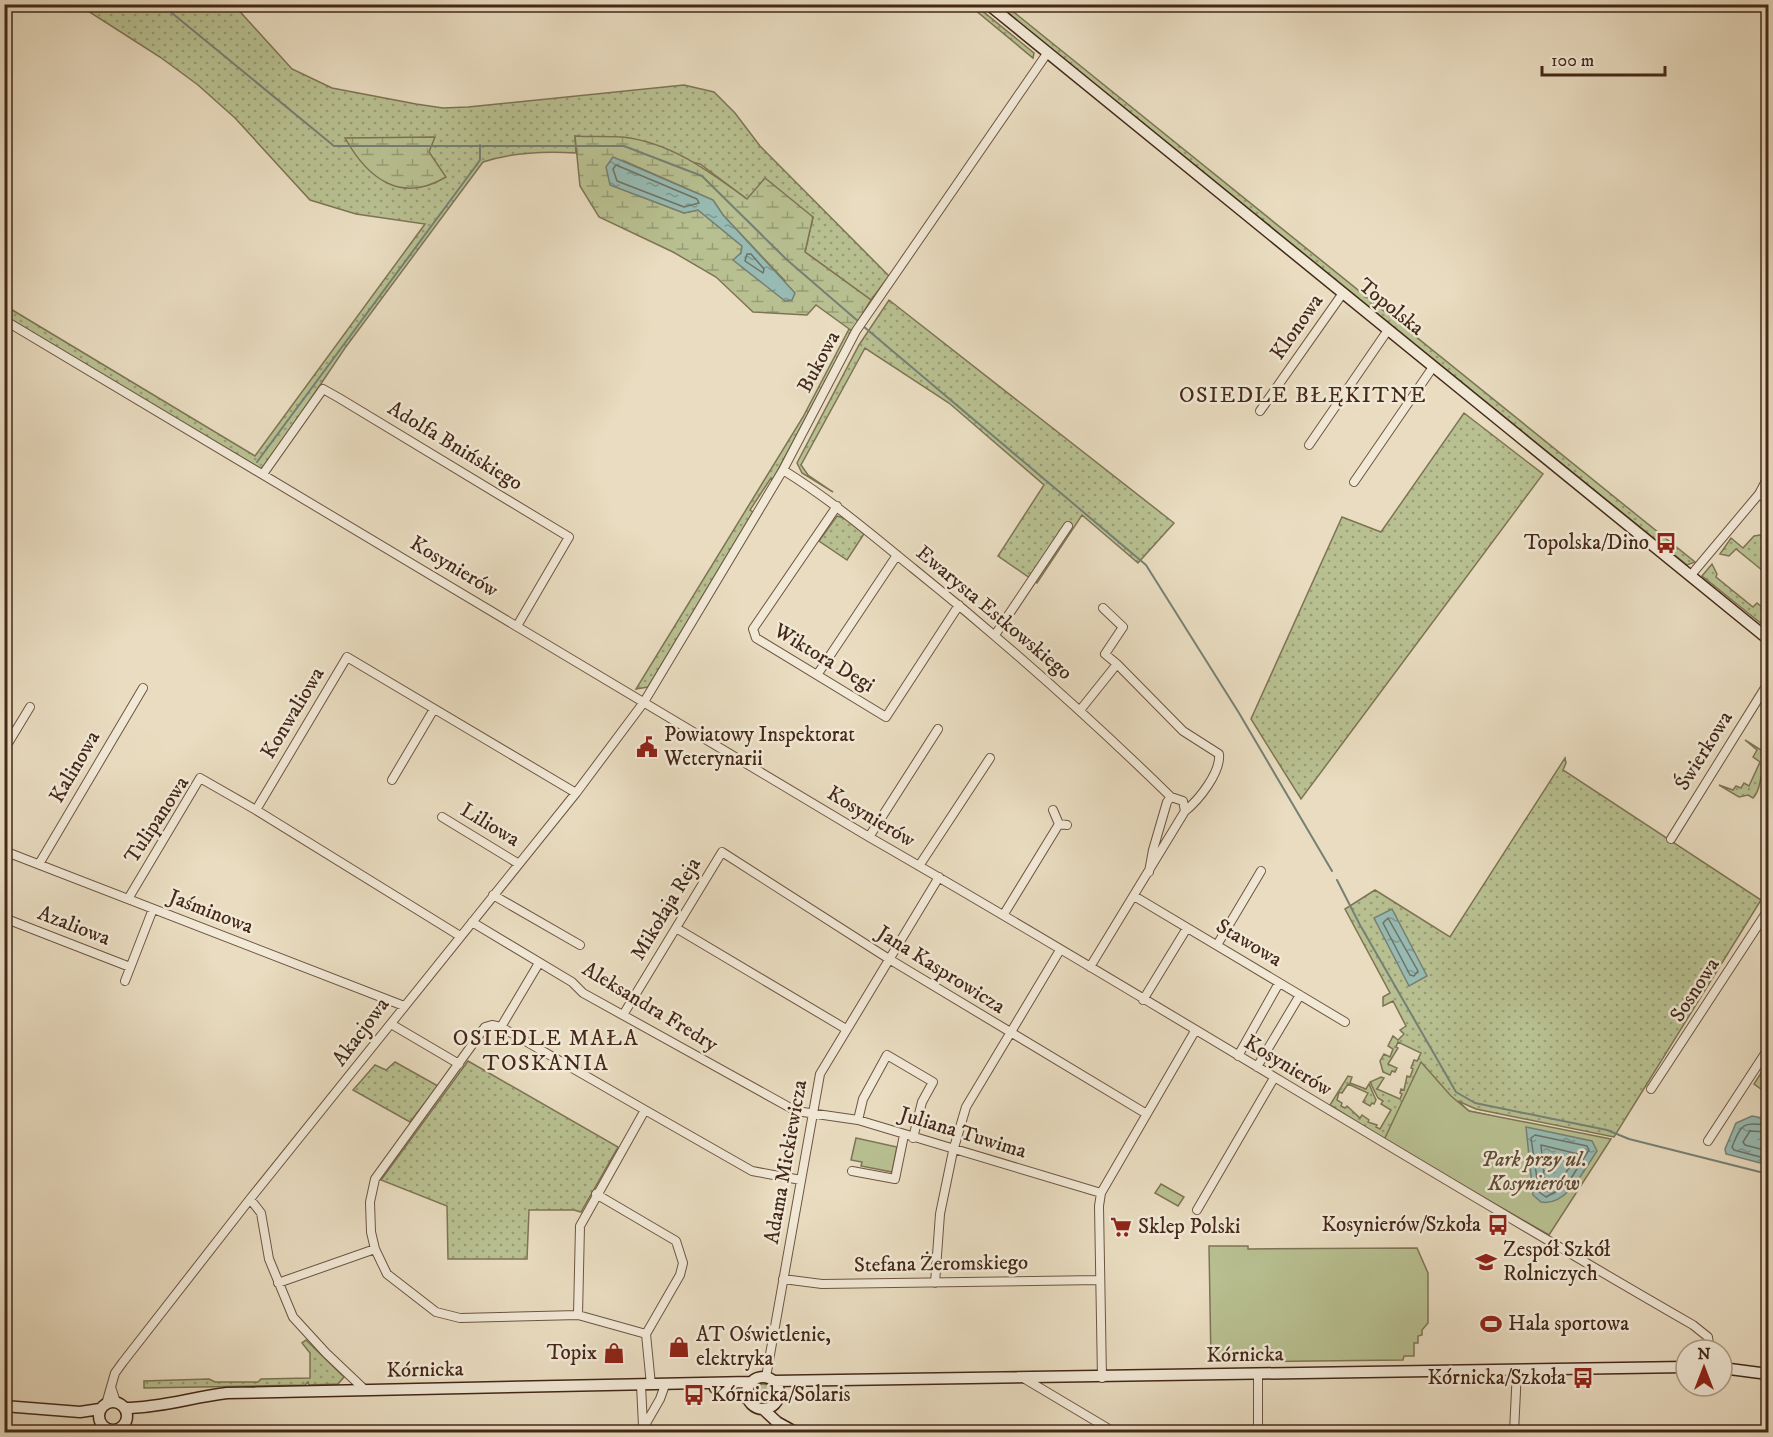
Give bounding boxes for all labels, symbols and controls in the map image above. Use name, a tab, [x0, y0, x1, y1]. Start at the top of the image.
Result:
scale bar	[1542, 39, 1665, 77]
text: 100 m	[1551, 50, 1594, 72]
street label: Topolska	[1353, 273, 1429, 341]
street label: Klonowa	[1265, 289, 1329, 365]
street label: Bukowa	[792, 327, 846, 397]
district label: OSIEDLE BŁĘKITNE	[1179, 382, 1427, 409]
street label: Adolfa Bnińskiego	[383, 395, 527, 497]
place label: Topolska/Dino	[1524, 530, 1649, 556]
street label: Kosynierów	[405, 531, 503, 604]
bus stop icon: Topolska/Dino	[1654, 531, 1678, 555]
street label: Ewarysta Estkowskiego	[911, 540, 1077, 686]
street label: Wiktora Degi	[768, 617, 879, 698]
street label: Konwaliowa	[256, 662, 331, 763]
street label: Świerkowa	[1668, 705, 1739, 796]
place label: Powiatowy Inspektorat Weterynarii	[663, 722, 855, 772]
street label: Kalinowa	[44, 726, 106, 808]
public building icon: Powiatowy Inspektorat Weterynarii	[635, 735, 659, 759]
street label: Tulipanowa	[119, 771, 195, 869]
street label: Kosynierów	[822, 781, 920, 854]
street label: Liliowa	[456, 797, 525, 853]
street label: Mikołaja Reja	[625, 853, 707, 965]
street label: Jaśminowa	[163, 883, 257, 940]
street label: Azaliowa	[34, 900, 114, 952]
street label: Stawowa	[1211, 913, 1287, 973]
street label: Jana Kasprowicza	[870, 919, 1010, 1020]
street label: Sosnowa	[1665, 953, 1725, 1027]
street label: Aleksandra Fredry	[577, 956, 724, 1058]
street label: Akacjowa	[327, 992, 395, 1072]
district label: OSIEDLE MAŁA TOSKANIA	[453, 1025, 639, 1077]
street label: Kosynierów	[1239, 1030, 1337, 1103]
street label: Adama Mickiewicza	[759, 1078, 813, 1246]
street label: Juliana Tuwima	[895, 1101, 1030, 1165]
park label: Park przy ul. Kosynierów	[1481, 1147, 1587, 1197]
place label: Kosynierów/Szkoła	[1321, 1212, 1481, 1238]
bus stop icon: Kosynierów/Szkoła	[1486, 1213, 1510, 1237]
place label: Sklep Polski	[1138, 1214, 1240, 1240]
supermarket icon: Sklep Polski	[1109, 1215, 1133, 1239]
place label: Zespół Szkół Rolniczych	[1503, 1237, 1611, 1287]
street label: Stefana Żeromskiego	[854, 1248, 1028, 1279]
school or university icon: Zespół Szkół Rolniczych	[1474, 1250, 1498, 1274]
place label: Hala sportowa	[1508, 1311, 1629, 1337]
sports icon: Hala sportowa	[1479, 1312, 1503, 1336]
place label: AT Oświetlenie, elektryka	[696, 1322, 831, 1372]
shop icon: AT Oświetlenie, elektryka	[667, 1335, 691, 1359]
north arrow	[1674, 1338, 1734, 1398]
place label: Topix	[547, 1340, 597, 1366]
shop icon: Topix	[602, 1341, 626, 1365]
street label: Kórnicka	[1206, 1341, 1284, 1369]
text: N	[1697, 1344, 1711, 1364]
street label: Kórnicka	[386, 1356, 464, 1384]
place label: Kórnicka/Szkoła	[1427, 1365, 1566, 1391]
bus stop icon: Kórnicka/Szkoła	[1571, 1366, 1595, 1390]
place label: Kórnicka/Solaris	[711, 1382, 851, 1408]
bus stop icon: Kórnicka/Solaris	[682, 1383, 706, 1407]

